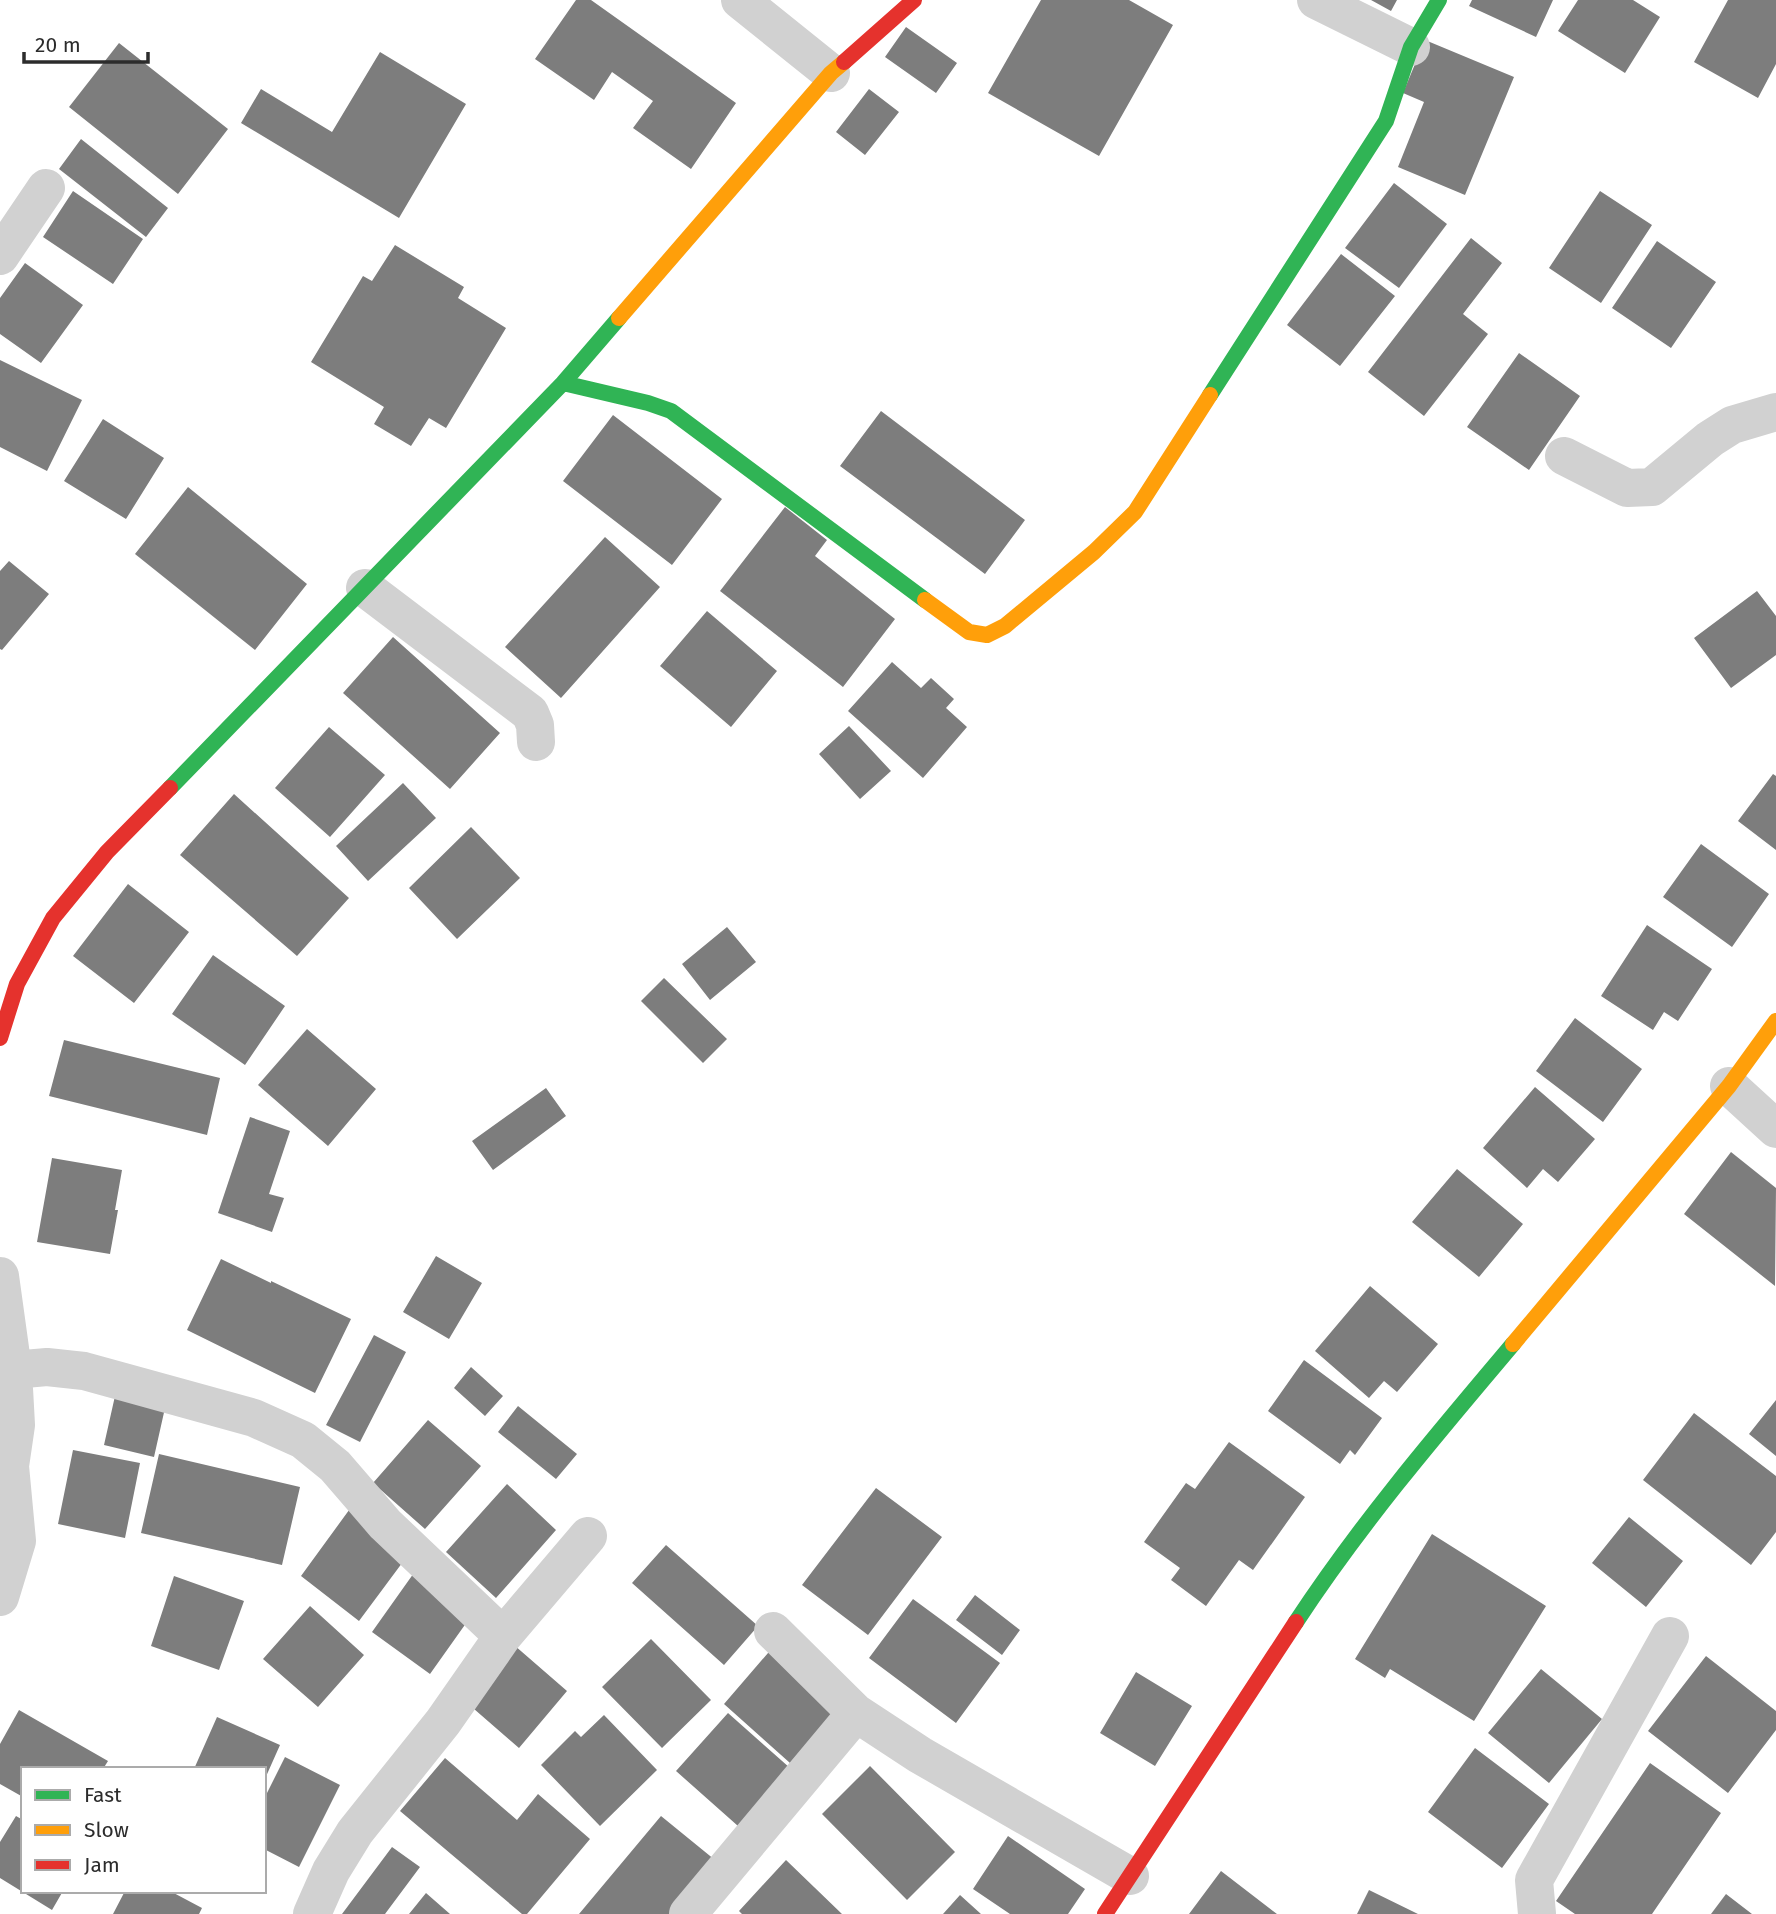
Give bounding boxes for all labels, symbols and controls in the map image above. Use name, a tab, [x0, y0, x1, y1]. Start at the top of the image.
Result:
scale bar	[24, 21, 149, 65]
text: 20 m	[35, 32, 81, 58]
legend	[21, 1767, 266, 1893]
text: Fast	[84, 1782, 122, 1808]
text: Slow	[84, 1817, 129, 1843]
text: Jam	[84, 1852, 120, 1878]

